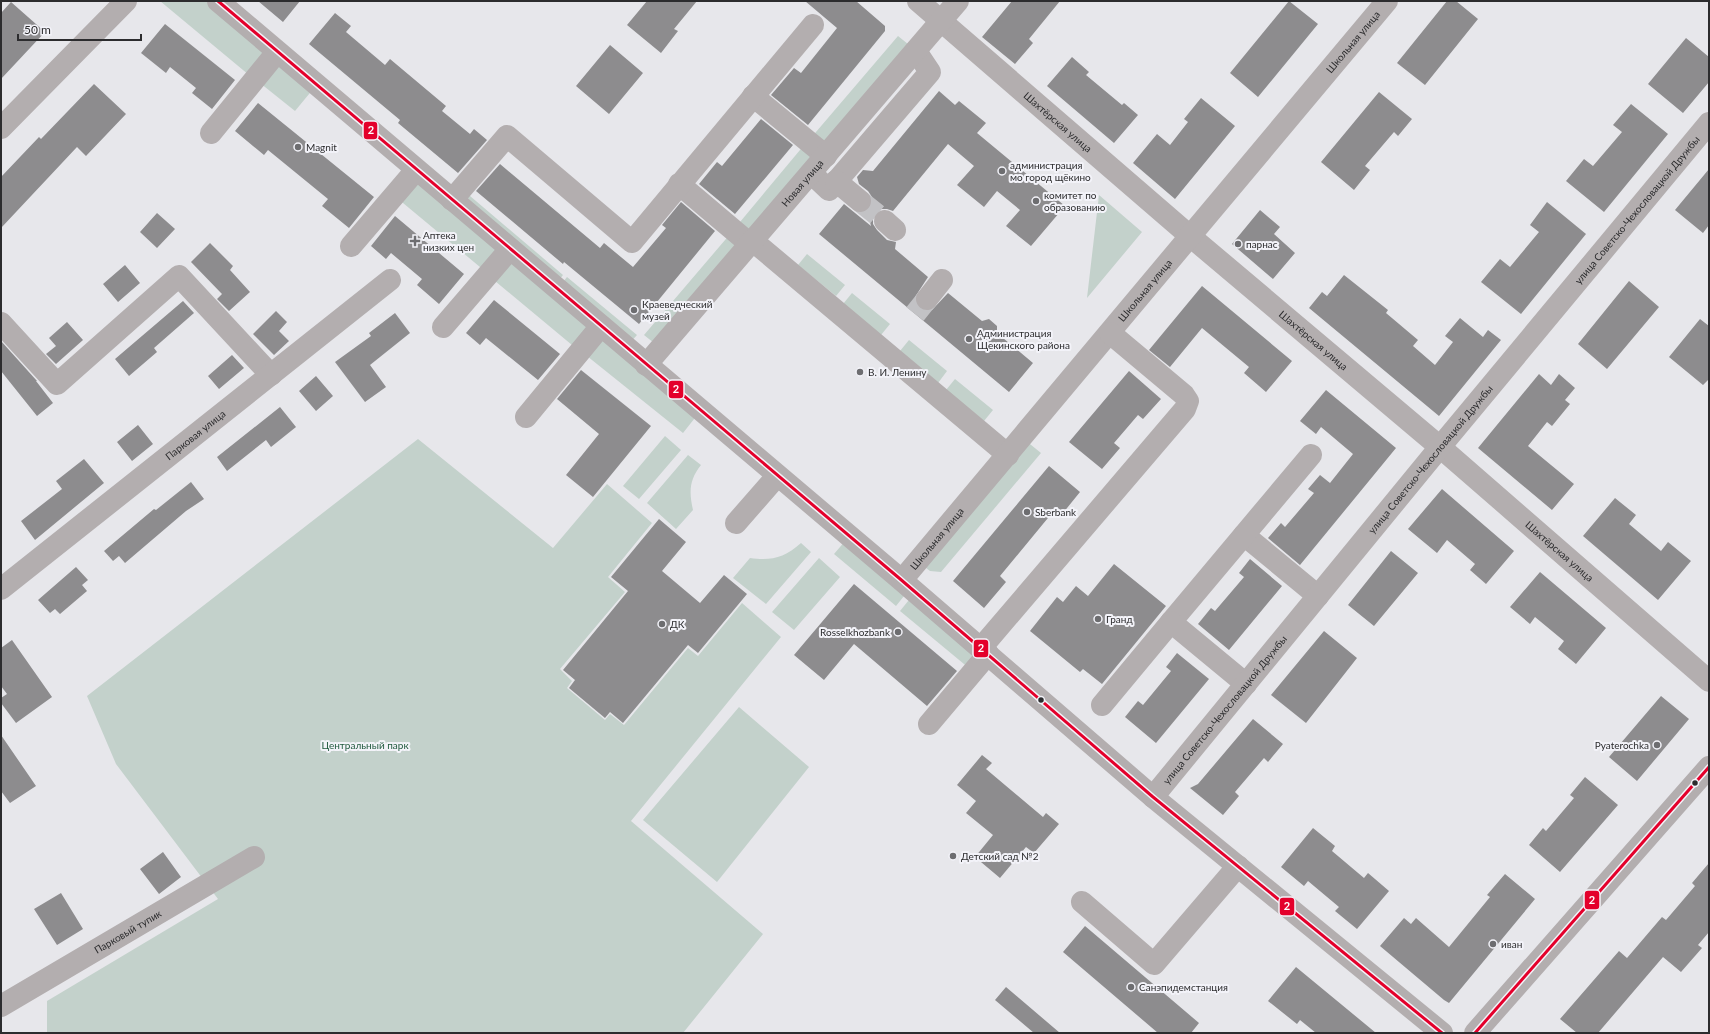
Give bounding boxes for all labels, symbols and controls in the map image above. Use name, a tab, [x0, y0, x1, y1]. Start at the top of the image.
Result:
street label: Школьная улица	[1323, 8, 1382, 75]
scale bar	[18, 16, 141, 42]
text: 50 m	[24, 22, 51, 37]
street label: Шахтёрская улица	[1021, 89, 1095, 155]
line badge: 2	[363, 121, 378, 140]
text: 2	[368, 123, 374, 136]
street label: улица Советско-Чехословацкой Дружбы	[1572, 133, 1702, 286]
place label: Magnit	[306, 141, 337, 153]
marker: Magnit	[293, 142, 303, 152]
street label: Новая улица	[779, 157, 826, 209]
place label: администрация мо город щёкино	[1010, 159, 1091, 183]
marker: администрация мо город щёкино	[997, 166, 1007, 176]
place label: комитет по образованию	[1044, 189, 1106, 213]
marker: комитет по образованию	[1031, 196, 1041, 206]
place label: Аптека низких цен	[423, 229, 474, 253]
marker: Аптека низких цен	[410, 236, 420, 246]
place label: парнас	[1246, 238, 1278, 250]
marker: парнас	[1233, 239, 1243, 249]
street label: Школьная улица	[1115, 257, 1174, 324]
place label: Краеведческий музей	[642, 298, 713, 322]
marker: Краеведческий музей	[629, 305, 639, 315]
street label: Шахтёрская улица	[1277, 308, 1350, 373]
place label: Администрация Щекинского района	[977, 327, 1070, 351]
marker: Администрация Щекинского района	[964, 334, 974, 344]
place label: В. И. Ленину	[868, 366, 927, 378]
marker: В. И. Ленину	[855, 367, 865, 377]
line badge: 2	[668, 380, 684, 399]
text: 2	[673, 382, 679, 395]
street label: улица Советско-Чехословацкой Дружбы	[1366, 383, 1495, 536]
street label: Парковая улица	[163, 407, 228, 462]
street label: Школьная улица	[907, 505, 966, 572]
place label: Sberbank	[1035, 506, 1077, 518]
marker: Sberbank	[1022, 507, 1032, 517]
street label: Шахтёрская улица	[1523, 518, 1596, 584]
place label: Гранд	[1106, 613, 1133, 625]
marker: Гранд	[1093, 614, 1103, 624]
place label: ДК	[670, 618, 685, 630]
marker: ДК	[657, 619, 667, 629]
place label: Rosselkhozbank	[820, 626, 891, 638]
marker: Rosselkhozbank	[893, 627, 903, 637]
street label: улица Советско-Чехословацкой Дружбы	[1160, 633, 1289, 786]
line badge: 2	[973, 639, 989, 658]
text: 2	[978, 641, 984, 654]
unlabelled marker	[1036, 695, 1046, 705]
park label: Центральный парк	[321, 739, 409, 751]
place label: Pyaterochka	[1595, 739, 1649, 751]
marker: Pyaterochka	[1652, 740, 1662, 750]
unlabelled marker	[1690, 778, 1700, 788]
place label: Детский сад №2	[961, 850, 1039, 862]
marker: Детский сад №2	[948, 851, 958, 861]
line badge: 2	[1584, 890, 1600, 910]
text: 2	[1589, 893, 1595, 906]
line badge: 2	[1279, 897, 1295, 916]
text: 2	[1284, 899, 1290, 912]
street label: Парковый тупик	[92, 907, 164, 956]
place label: иван	[1501, 938, 1522, 950]
marker: иван	[1488, 939, 1498, 949]
place label: Санэпидемстанция	[1139, 981, 1228, 993]
marker: Санэпидемстанция	[1126, 982, 1136, 992]

